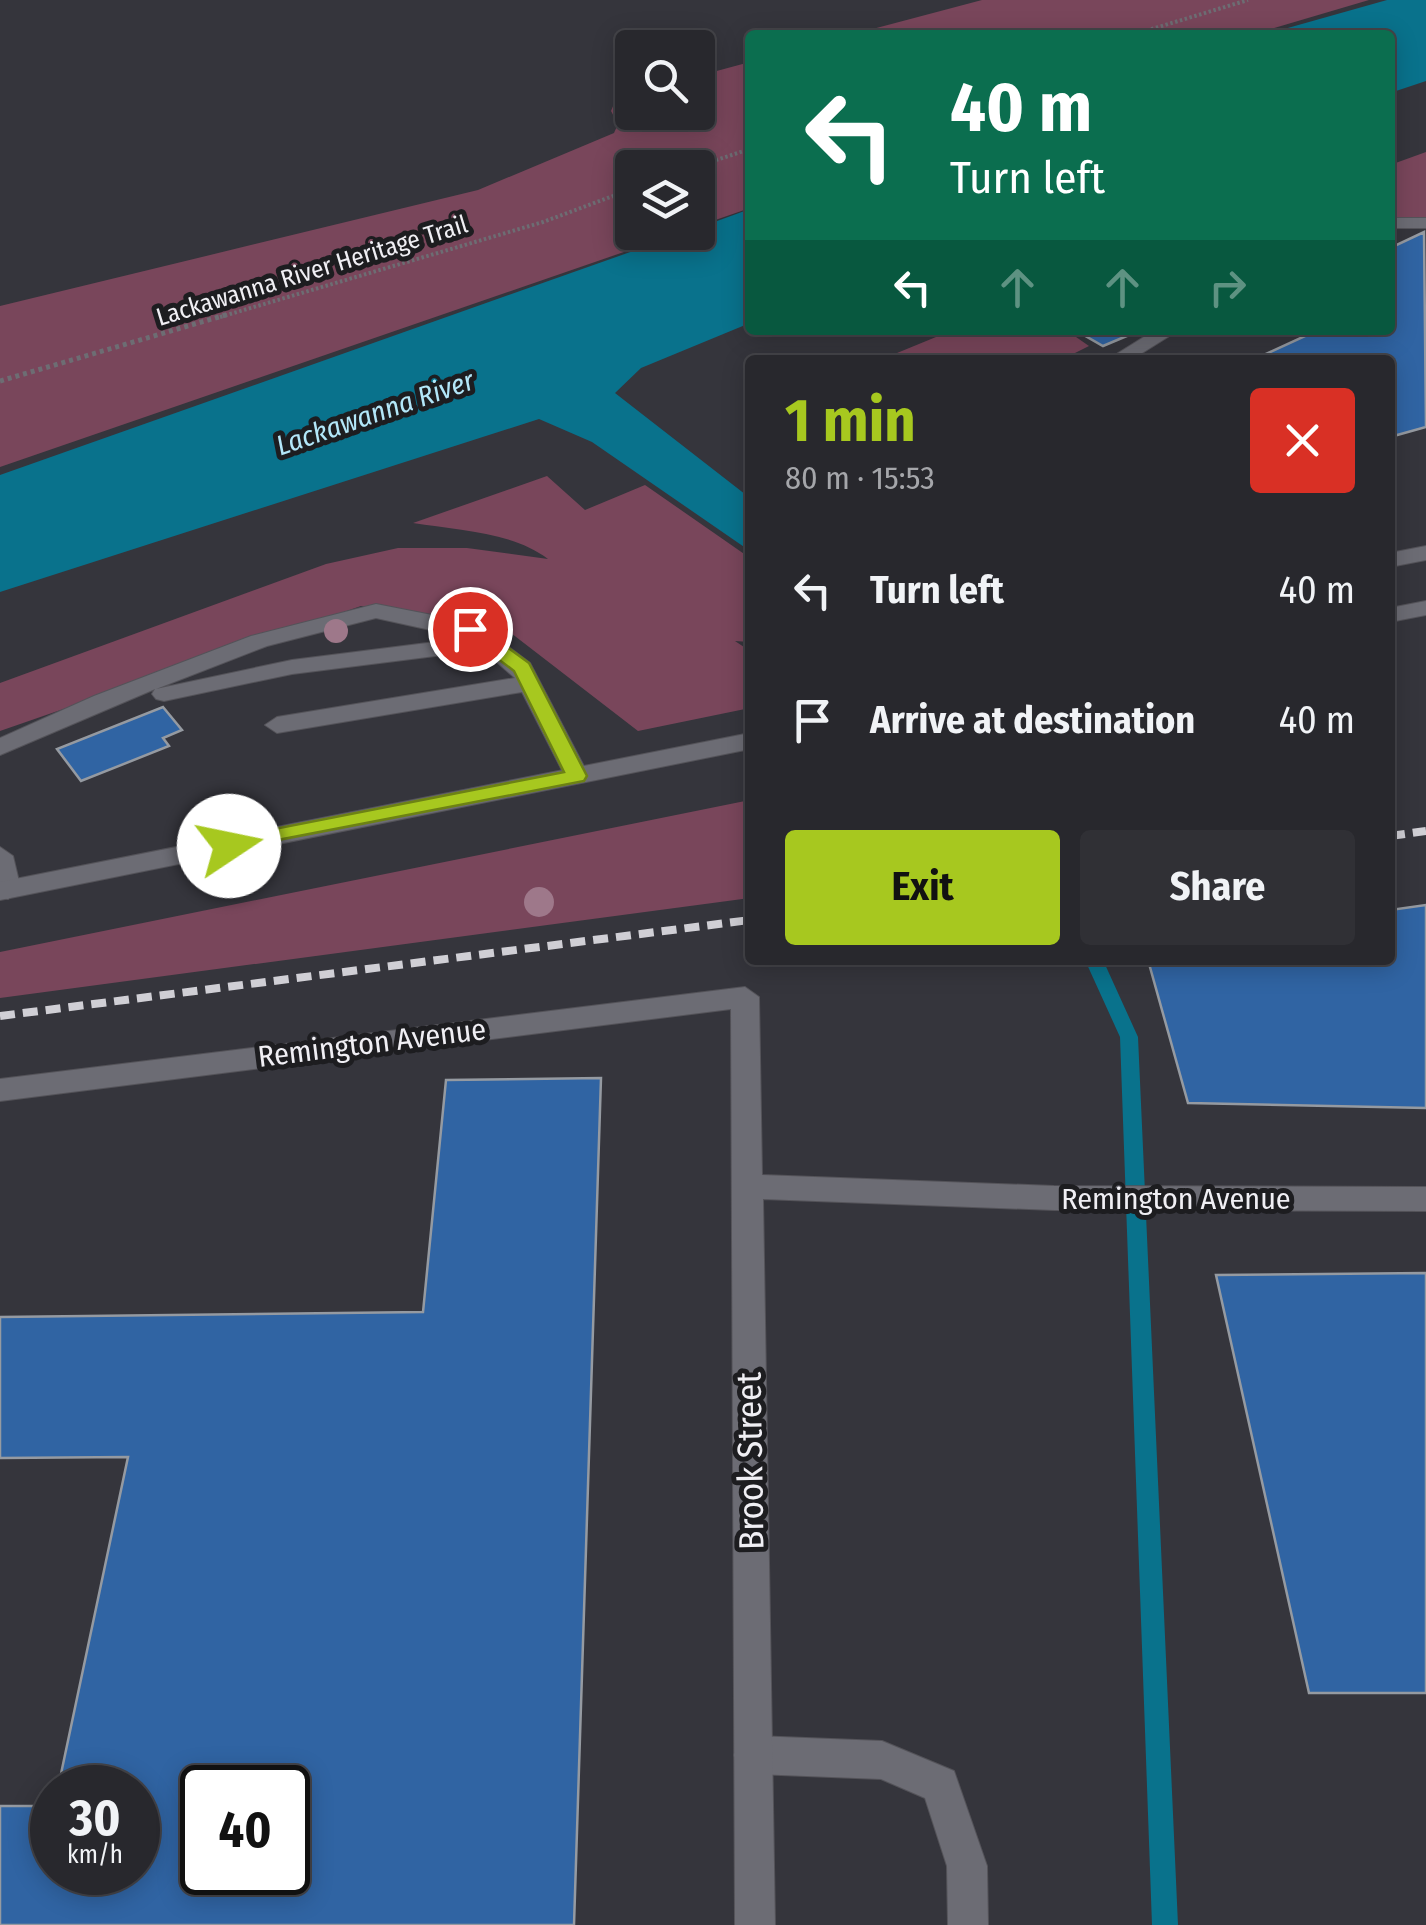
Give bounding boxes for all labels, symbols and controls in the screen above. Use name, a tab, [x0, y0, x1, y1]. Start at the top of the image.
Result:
map controls	[615, 30, 715, 250]
button: search	[615, 30, 715, 130]
text: 40 m	[950, 66, 1092, 150]
icon: left	[785, 70, 915, 200]
button: layers	[615, 150, 715, 250]
text: Turn left	[950, 151, 1105, 205]
street label: Lackawanna River Heritage Trail	[153, 209, 472, 333]
icon: left	[885, 260, 940, 315]
icon: ahead	[990, 260, 1045, 315]
icon: ahead	[1095, 260, 1150, 315]
icon: right	[1200, 260, 1255, 315]
water label: Lackawanna River	[272, 363, 479, 462]
text: 1 min	[785, 385, 916, 457]
button: close	[1250, 388, 1355, 493]
text: 80 m · 15:53	[785, 459, 935, 497]
icon: left	[785, 563, 840, 618]
text: Turn left	[870, 567, 1004, 613]
text: 40 m	[1279, 567, 1355, 613]
pin	[428, 587, 513, 672]
icon: arrive	[443, 602, 498, 657]
icon: arrive	[785, 693, 840, 748]
text: Arrive at destination	[870, 697, 1195, 743]
text: 40 m	[1279, 697, 1355, 743]
position arrow	[177, 794, 281, 898]
button: Exit	[785, 830, 1060, 945]
button: Share	[1080, 830, 1355, 945]
street label: Remington Avenue	[256, 1011, 488, 1075]
street label: Remington Avenue	[1061, 1181, 1291, 1217]
street label: Brook Street	[727, 1371, 773, 1550]
speed limit sign: 40	[180, 1765, 310, 1895]
text: 30	[70, 1788, 120, 1848]
text: km/h	[67, 1840, 123, 1870]

